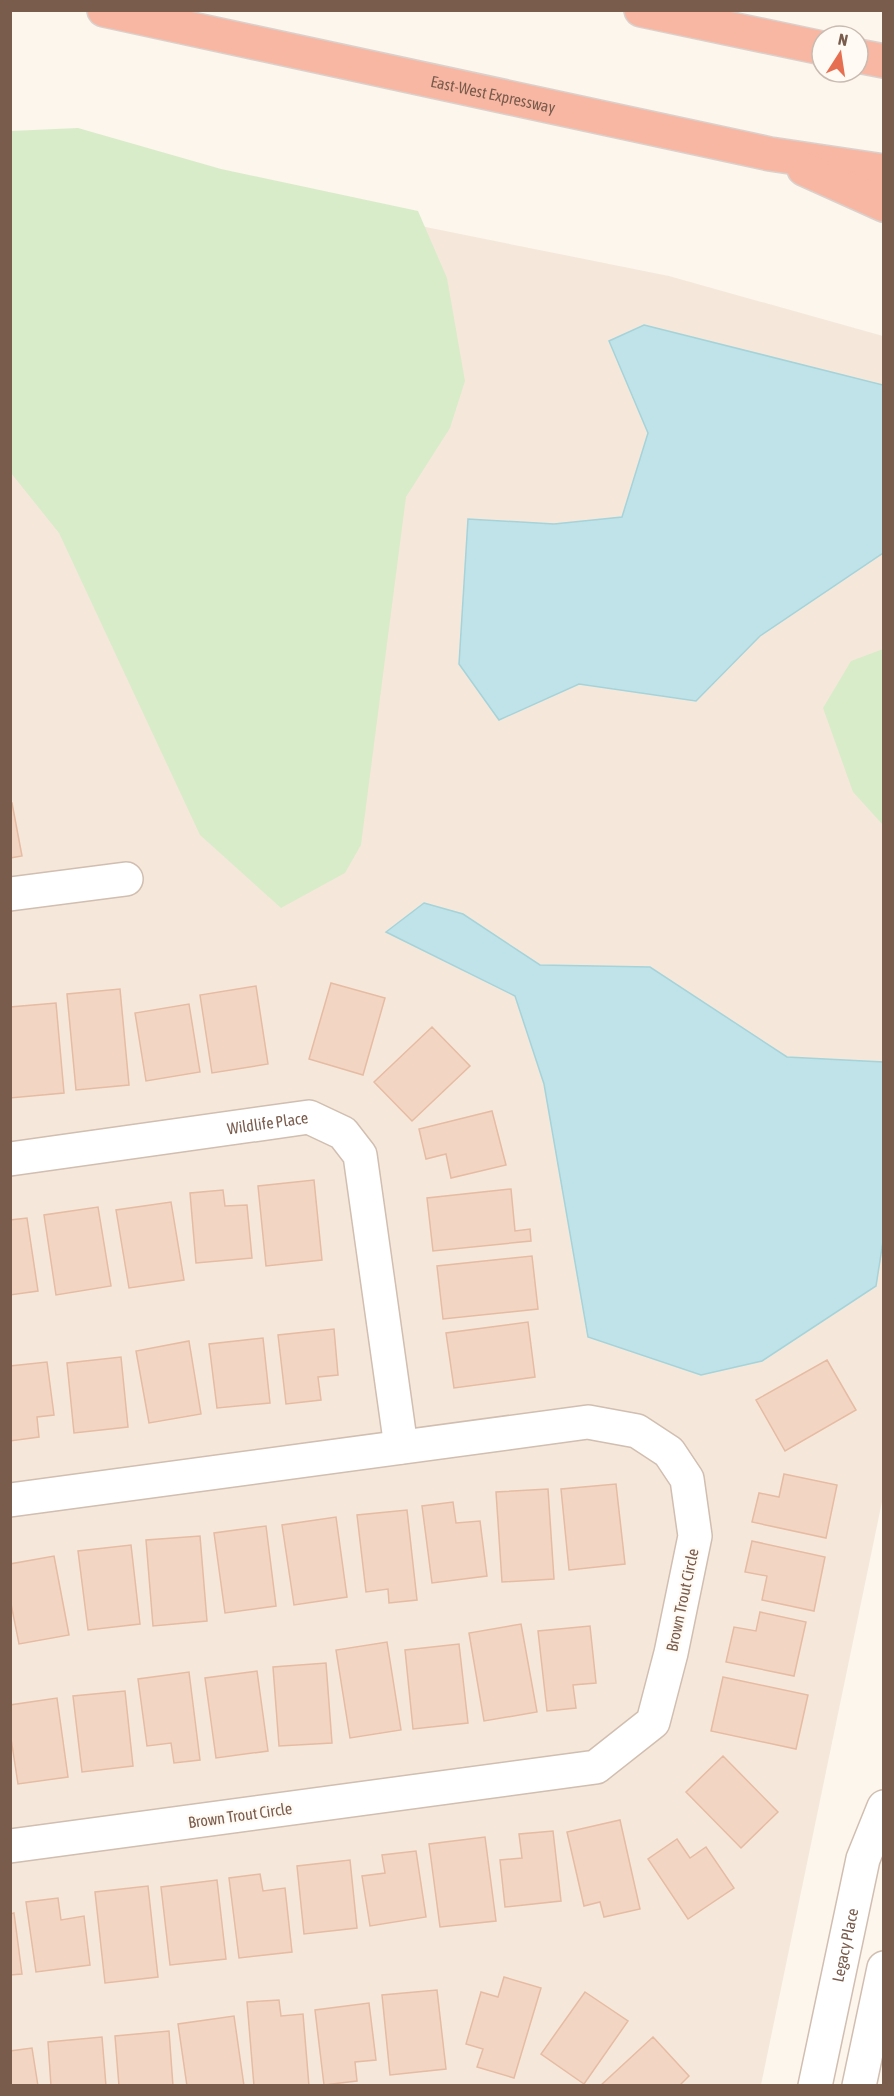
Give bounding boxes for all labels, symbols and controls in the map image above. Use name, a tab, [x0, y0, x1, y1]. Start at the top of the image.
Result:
north arrow	[810, 24, 870, 84]
text: N	[837, 30, 850, 49]
street label: East-West Expressway	[429, 72, 557, 117]
street label: Wildlife Place	[226, 1108, 309, 1137]
street label: Brown Trout Circle	[662, 1547, 702, 1653]
street label: Brown Trout Circle	[187, 1799, 293, 1831]
street label: Legacy Place	[828, 1907, 861, 1984]

